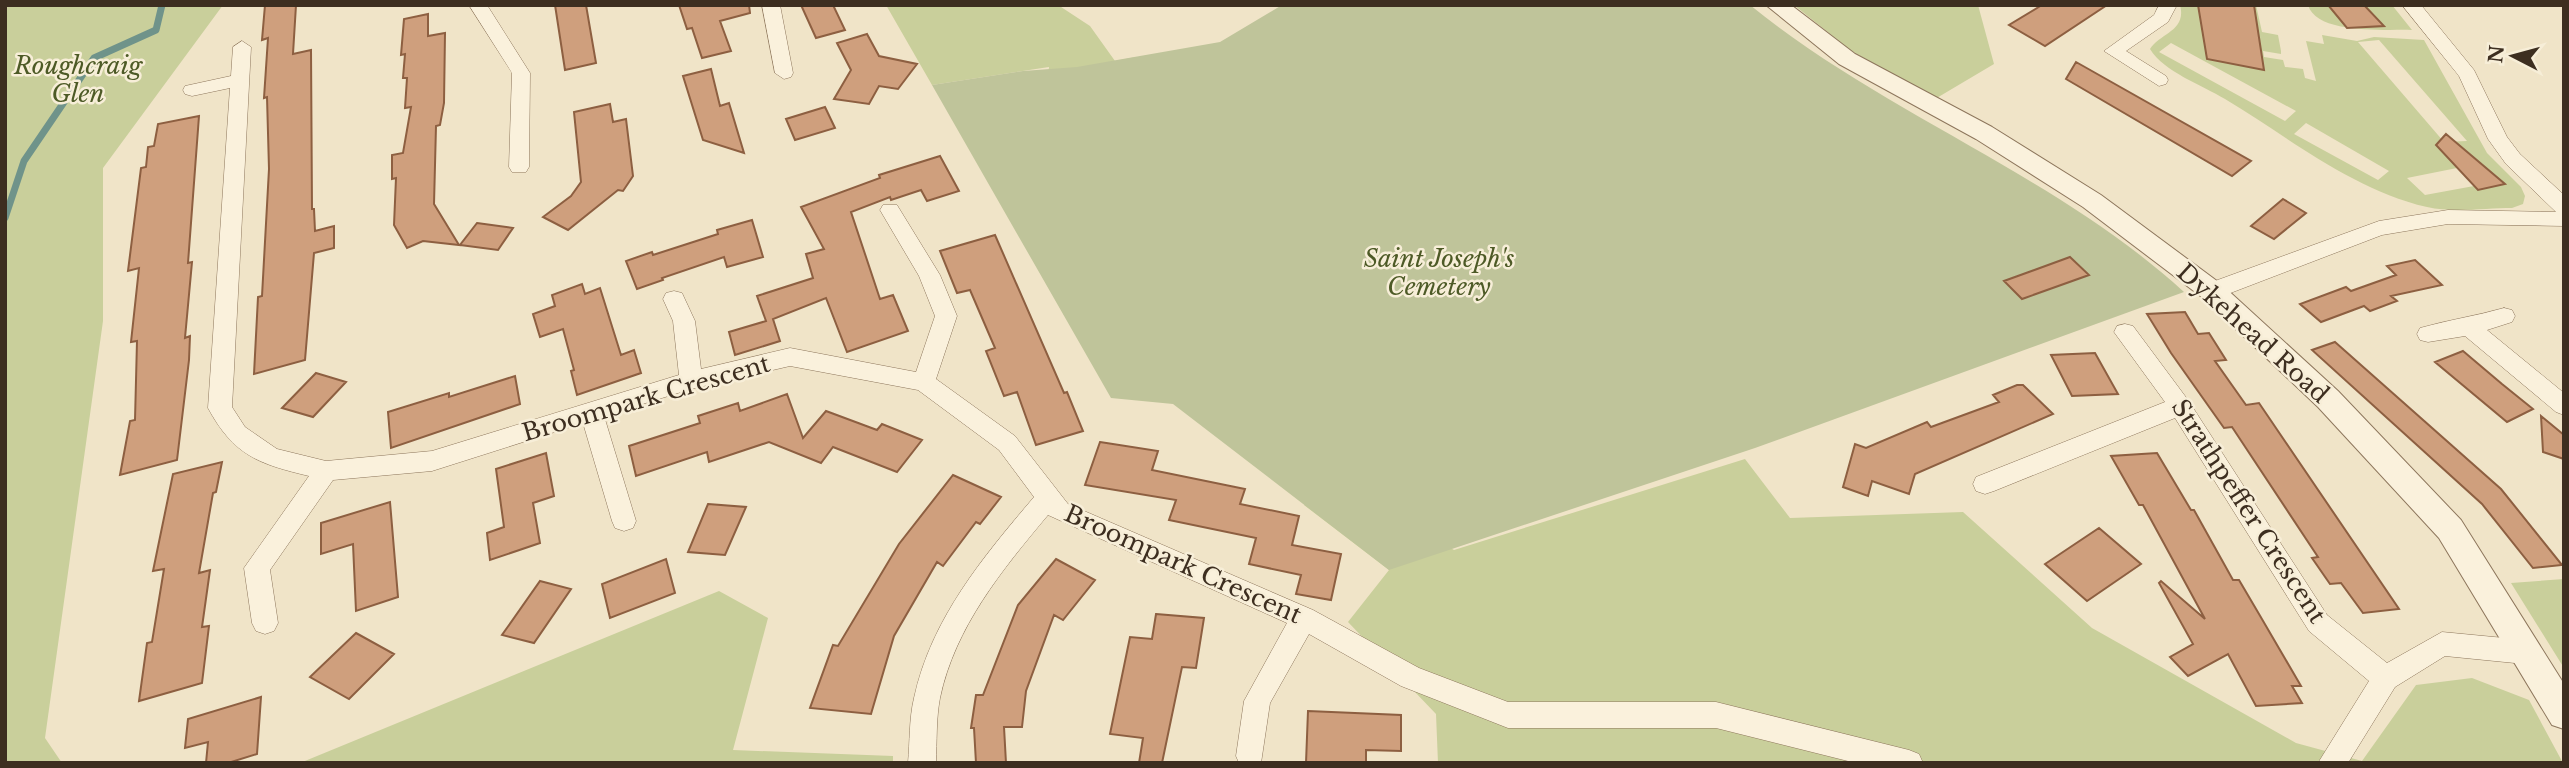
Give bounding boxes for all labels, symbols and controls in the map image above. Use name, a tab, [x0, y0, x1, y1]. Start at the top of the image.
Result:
north arrow	[2478, 21, 2548, 91]
text: N	[2484, 44, 2509, 64]
park label: Roughcraig Glen	[13, 51, 144, 108]
park label: Saint Joseph's Cemetery	[1364, 244, 1514, 301]
street label: Dykehead Road	[2171, 257, 2335, 409]
street label: Broompark Crescent	[519, 349, 773, 447]
street label: Strathpeffer Crescent	[2166, 394, 2332, 628]
street label: Broompark Crescent	[1060, 499, 1306, 629]

